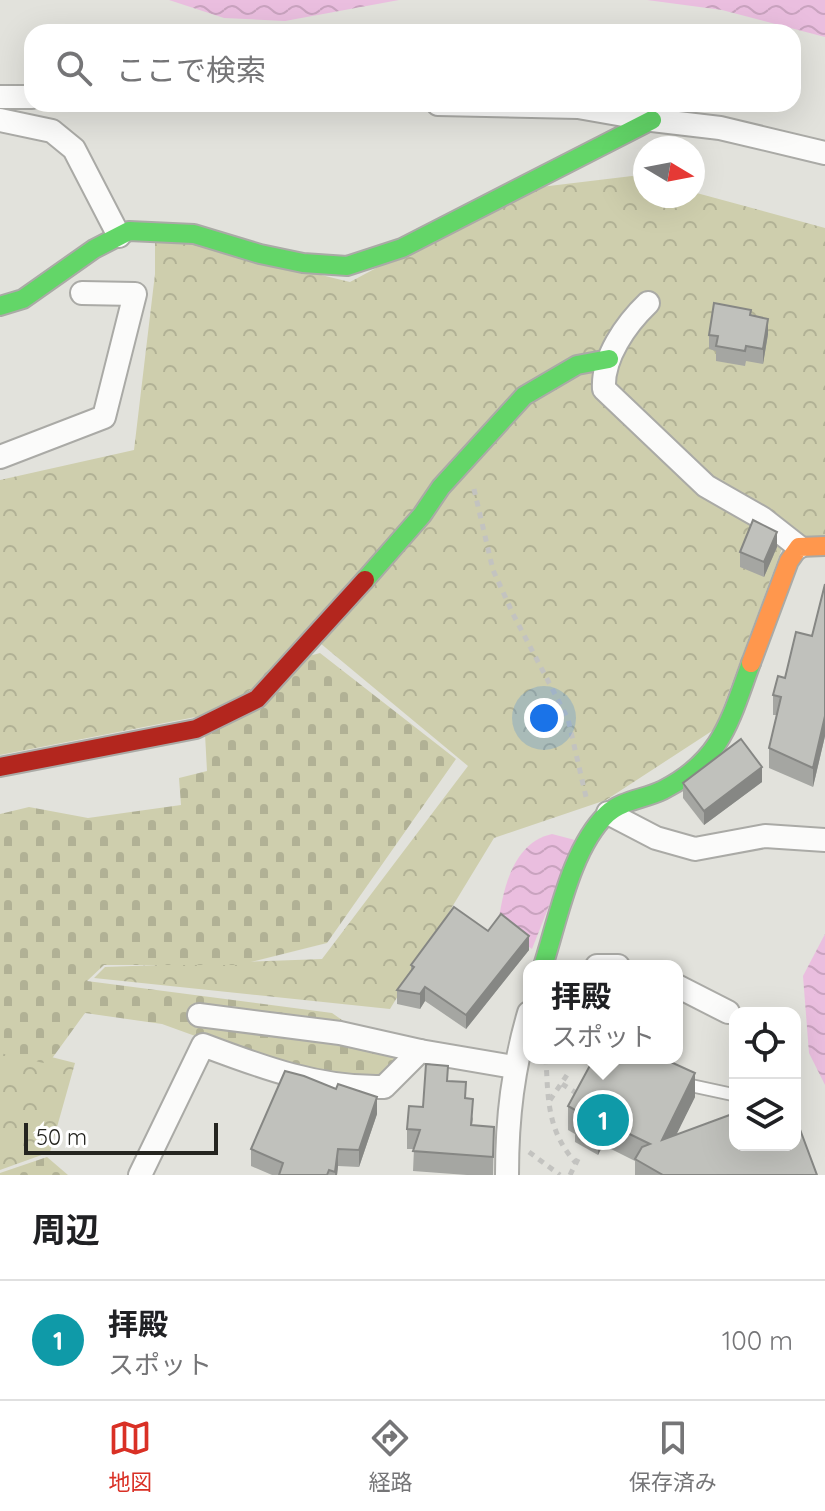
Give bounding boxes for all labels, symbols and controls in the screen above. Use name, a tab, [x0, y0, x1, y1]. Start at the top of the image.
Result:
search box	[24, 24, 801, 112]
icon: search	[52, 46, 96, 90]
text: ここで検索	[116, 51, 266, 89]
north arrow	[633, 136, 705, 208]
your location	[524, 698, 564, 738]
popup	[523, 960, 683, 1064]
text: 拝殿	[551, 977, 611, 1015]
map controls	[729, 1007, 801, 1151]
button: locate	[729, 1007, 801, 1079]
text: スポット	[551, 1020, 655, 1053]
button: layers	[729, 1079, 801, 1151]
pin: 1	[577, 1090, 629, 1150]
scale bar	[24, 1119, 218, 1155]
text: 50 m	[36, 1123, 87, 1151]
text: 周辺	[32, 1208, 100, 1251]
text: 拝殿	[108, 1305, 168, 1343]
text: 1	[53, 1324, 63, 1357]
text: 100 m	[722, 1324, 793, 1357]
text: スポット	[108, 1348, 212, 1381]
tab: 地図	[108, 1416, 152, 1496]
tab: 経路	[368, 1416, 413, 1496]
tab: 保存済み	[629, 1416, 717, 1496]

